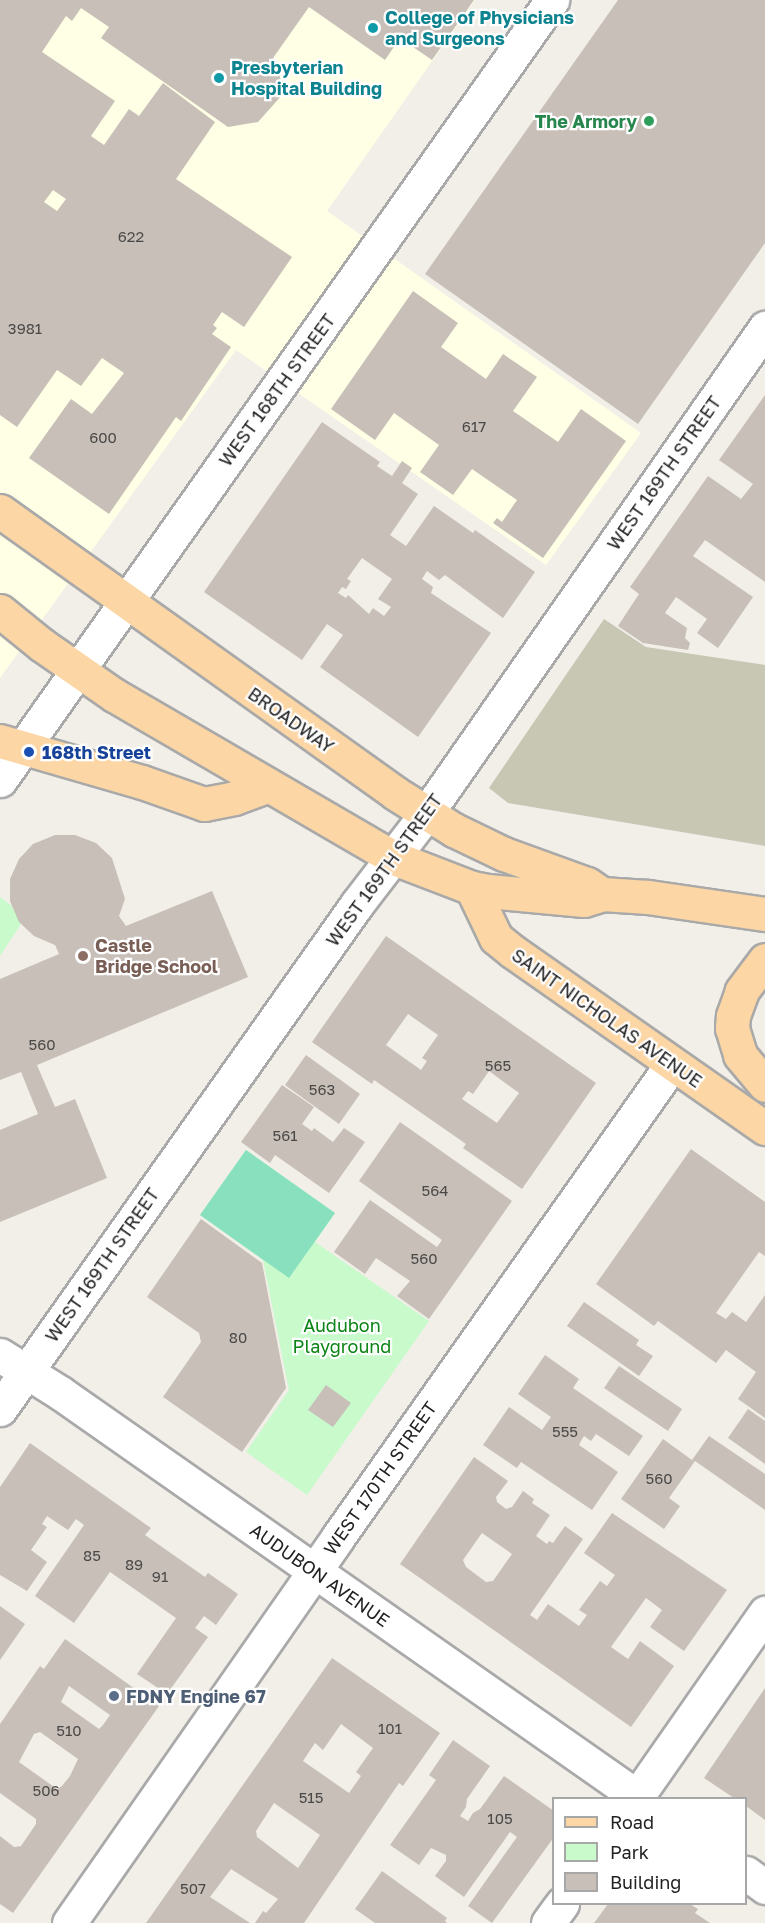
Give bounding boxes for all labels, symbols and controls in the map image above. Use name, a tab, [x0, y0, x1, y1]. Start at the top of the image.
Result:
place label: College of Physicians and Surgeons	[385, 7, 574, 50]
marker: College of Physicians and Surgeons	[366, 21, 380, 35]
place label: Presbyterian Hospital Building	[231, 57, 382, 100]
marker: Presbyterian Hospital Building	[212, 71, 226, 85]
place label: The Armory	[535, 110, 637, 132]
marker: The Armory	[642, 114, 656, 128]
house number: 622	[118, 228, 144, 246]
street label: WEST 168TH STREET	[214, 310, 340, 470]
house number: 3981	[8, 320, 42, 338]
street label: WEST 169TH STREET	[603, 392, 725, 554]
house number: 617	[462, 418, 486, 436]
house number: 600	[89, 429, 117, 447]
street label: BROADWAY	[244, 683, 338, 757]
place label: 168th Street	[42, 741, 151, 763]
marker: 168th Street	[20, 743, 38, 761]
street label: WEST 169TH STREET	[321, 790, 447, 950]
place label: Castle Bridge School	[95, 935, 218, 978]
street label: SAINT NICHOLAS AVENUE	[508, 944, 706, 1092]
marker: Castle Bridge School	[76, 949, 90, 963]
house number: 560	[28, 1036, 56, 1054]
house number: 565	[485, 1057, 511, 1075]
house number: 563	[309, 1081, 335, 1099]
house number: 561	[272, 1127, 298, 1145]
house number: 564	[422, 1182, 448, 1200]
street label: WEST 169TH STREET	[41, 1184, 163, 1346]
house number: 560	[410, 1250, 438, 1268]
park label: Audubon Playground	[293, 1315, 391, 1358]
house number: 80	[229, 1329, 247, 1347]
street label: WEST 170TH STREET	[319, 1397, 441, 1559]
house number: 555	[552, 1423, 578, 1441]
house number: 560	[645, 1470, 673, 1488]
street label: AUDUBON AVENUE	[246, 1519, 394, 1631]
house number: 85	[83, 1547, 101, 1565]
house number: 89	[125, 1556, 143, 1574]
house number: 91	[152, 1568, 168, 1586]
place label: FDNY Engine 67	[126, 1685, 266, 1707]
marker: FDNY Engine 67	[107, 1689, 121, 1703]
house number: 101	[378, 1720, 402, 1738]
house number: 510	[56, 1722, 82, 1740]
house number: 506	[32, 1782, 60, 1800]
house number: 515	[299, 1789, 323, 1807]
legend	[552, 1797, 747, 1905]
house number: 105	[487, 1810, 513, 1828]
text: Road	[610, 1811, 654, 1833]
text: Park	[610, 1841, 649, 1863]
text: Building	[610, 1871, 681, 1893]
house number: 507	[180, 1880, 206, 1898]

